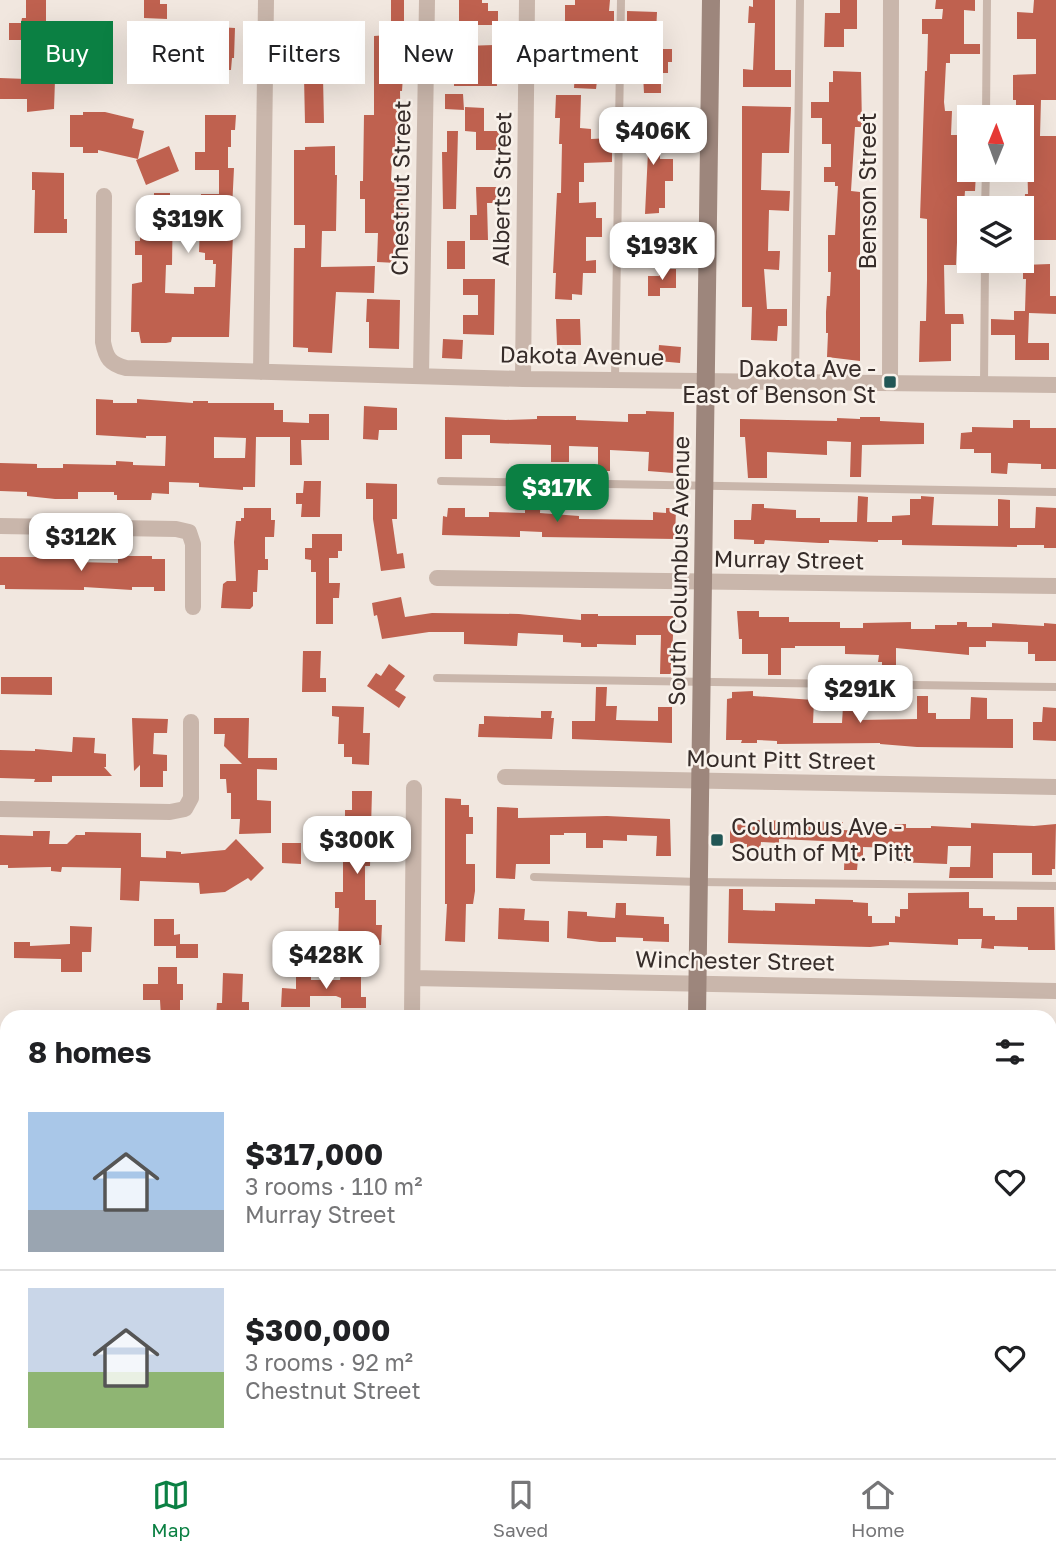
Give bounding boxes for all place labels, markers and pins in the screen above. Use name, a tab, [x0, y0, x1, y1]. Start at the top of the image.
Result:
pin: $406K	[604, 108, 702, 167]
pin: $319K	[139, 196, 237, 255]
pin: $193K	[613, 222, 711, 282]
place label: Dakota Ave - East of Benson St	[682, 354, 876, 408]
marker: Dakota Ave - East of Benson St	[882, 374, 898, 390]
pin: $317K	[508, 464, 606, 524]
pin: $312K	[32, 514, 130, 573]
pin: $291K	[811, 666, 909, 725]
place label: Columbus Ave - South of Mt. Pitt	[731, 812, 912, 866]
pin: $300K	[308, 816, 406, 876]
marker: Columbus Ave - South of Mt. Pitt	[709, 832, 725, 848]
pin: $428K	[277, 932, 375, 991]

